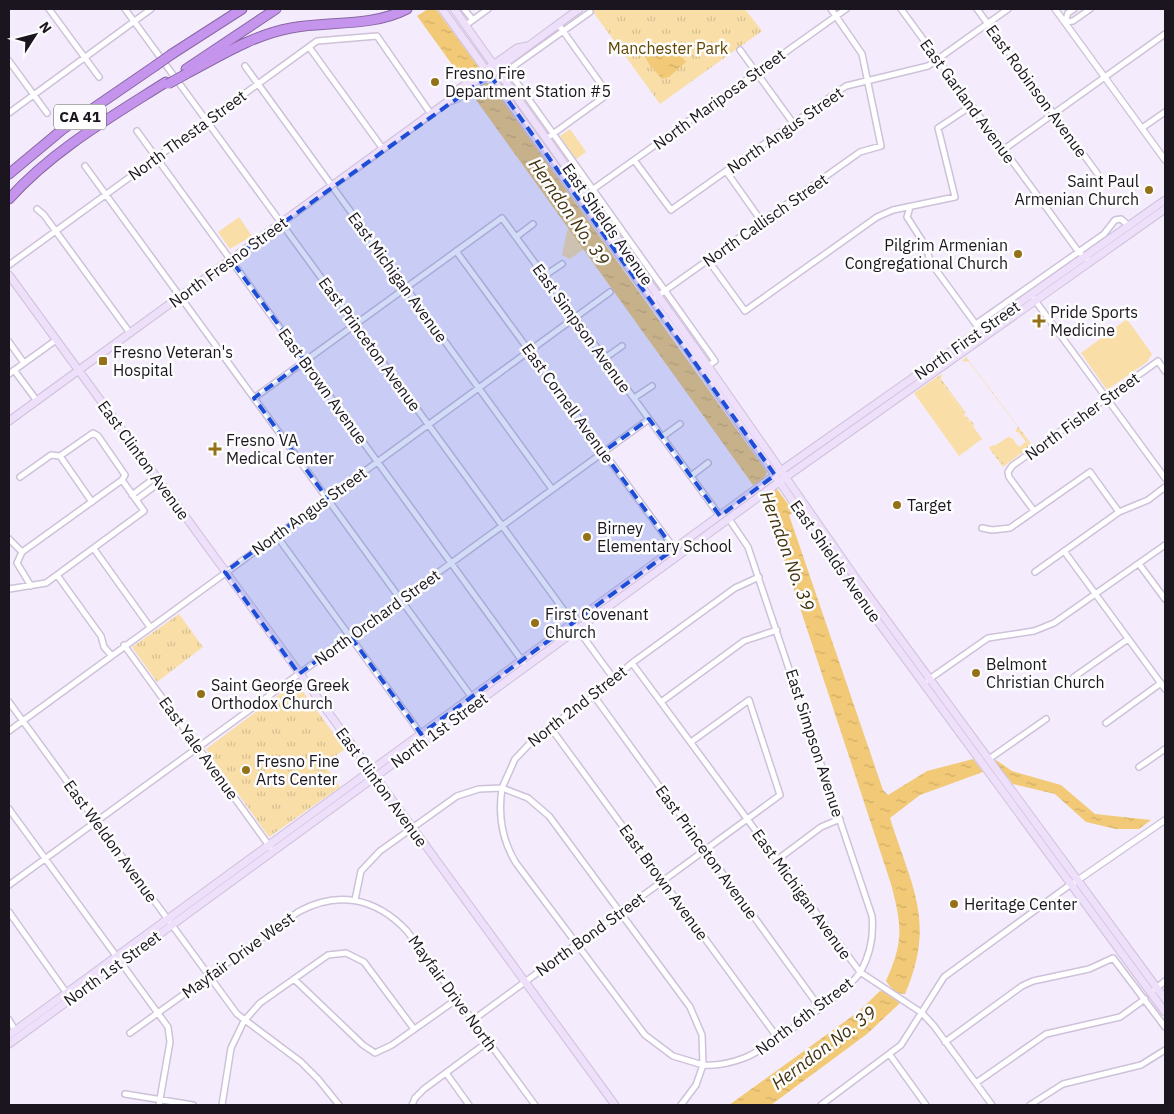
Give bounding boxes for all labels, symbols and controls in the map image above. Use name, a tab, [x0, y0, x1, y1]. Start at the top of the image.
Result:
north arrow	[10, 10, 60, 60]
text: N	[35, 18, 56, 37]
street label: East Robinson Avenue	[982, 21, 1092, 161]
street label: East Garland Avenue	[916, 35, 1020, 167]
park label: Manchester Park	[608, 38, 729, 58]
street label: North Mariposa Street	[649, 44, 789, 154]
place label: Fresno Fire Department Station #5	[445, 63, 611, 101]
marker: Fresno Fire Department Station #5	[429, 76, 441, 88]
street label: North Angus Street	[723, 83, 847, 177]
street label: North Thesta Street	[124, 85, 250, 185]
road number: CA 41	[54, 104, 106, 130]
water label: Herndon No. 39	[524, 154, 615, 270]
street label: East Shields Avenue	[558, 159, 658, 289]
street label: North Callisch Street	[698, 169, 832, 271]
place label: Saint Paul Armenian Church	[1015, 171, 1139, 209]
marker: Saint Paul Armenian Church	[1143, 184, 1155, 196]
street label: East Michigan Avenue	[344, 208, 452, 346]
street label: North Fresno Street	[165, 212, 291, 312]
place label: Pilgrim Armenian Congregational Church	[845, 235, 1008, 273]
marker: Pilgrim Armenian Congregational Church	[1012, 248, 1024, 260]
street label: East Simpson Avenue	[528, 260, 636, 397]
street label: East Princeton Avenue	[315, 273, 426, 415]
street label: North First Street	[910, 296, 1024, 384]
place label: Pride Sports Medicine	[1050, 302, 1138, 340]
marker: Pride Sports Medicine	[1032, 314, 1046, 328]
street label: East Brown Avenue	[274, 324, 372, 448]
street label: East Cornell Avenue	[518, 339, 618, 467]
place label: Fresno Veteran's Hospital	[113, 342, 233, 380]
marker: Fresno Veteran's Hospital	[97, 355, 109, 367]
street label: North Fisher Street	[1021, 368, 1143, 464]
street label: East Clinton Avenue	[94, 396, 194, 524]
place label: Fresno VA Medical Center	[226, 430, 334, 468]
marker: Fresno VA Medical Center	[208, 442, 222, 456]
street label: North Angus Street	[248, 463, 370, 559]
water label: Herndon No. 39	[755, 488, 820, 614]
place label: Target	[907, 495, 952, 515]
street label: East Shields Avenue	[786, 496, 886, 626]
marker: Target	[891, 499, 903, 511]
place label: Birney Elementary School	[597, 518, 732, 556]
marker: Birney Elementary School	[581, 531, 593, 543]
street label: North Orchard Street	[310, 565, 444, 669]
place label: First Covenant Church	[545, 604, 649, 642]
marker: First Covenant Church	[529, 617, 541, 629]
place label: Belmont Christian Church	[986, 654, 1105, 692]
street label: North 2nd Street	[523, 661, 631, 751]
street label: East Simpson Avenue	[782, 666, 848, 820]
marker: Belmont Christian Church	[970, 667, 982, 679]
place label: Saint George Greek Orthodox Church	[211, 675, 350, 713]
marker: Saint George Greek Orthodox Church	[195, 688, 207, 700]
street label: North 1st Street	[387, 688, 491, 772]
street label: East Yale Avenue	[155, 693, 243, 804]
street label: East Clinton Avenue	[332, 723, 432, 851]
place label: Fresno Fine Arts Center	[256, 751, 340, 789]
marker: Fresno Fine Arts Center	[240, 764, 252, 776]
street label: East Weldon Avenue	[60, 776, 162, 906]
street label: East Princeton Avenue	[652, 781, 763, 923]
street label: East Brown Avenue	[615, 820, 713, 944]
street label: East Michigan Avenue	[748, 825, 856, 963]
street label: North Bond Street	[531, 888, 649, 980]
place label: Heritage Center	[964, 894, 1077, 914]
marker: Heritage Center	[948, 898, 960, 910]
street label: Mayfair Drive West	[178, 908, 298, 1002]
street label: North 1st Street	[60, 926, 164, 1010]
street label: Mayfair Drive North	[404, 931, 502, 1055]
street label: North 6th Street	[751, 973, 857, 1059]
water label: Herndon No. 39	[767, 1000, 881, 1095]

